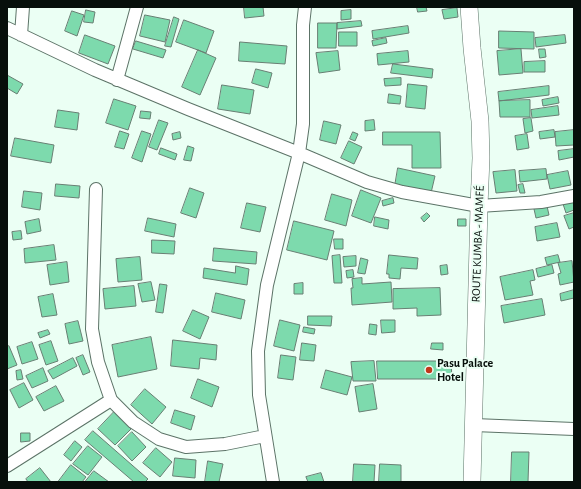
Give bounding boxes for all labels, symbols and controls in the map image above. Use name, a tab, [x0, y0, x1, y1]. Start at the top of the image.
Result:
street label: ROUTE KUMBA - MAMFÉ	[469, 185, 487, 303]
place label: Pasu Palace Hotel	[437, 356, 493, 384]
marker: Pasu Palace Hotel	[424, 365, 434, 375]

